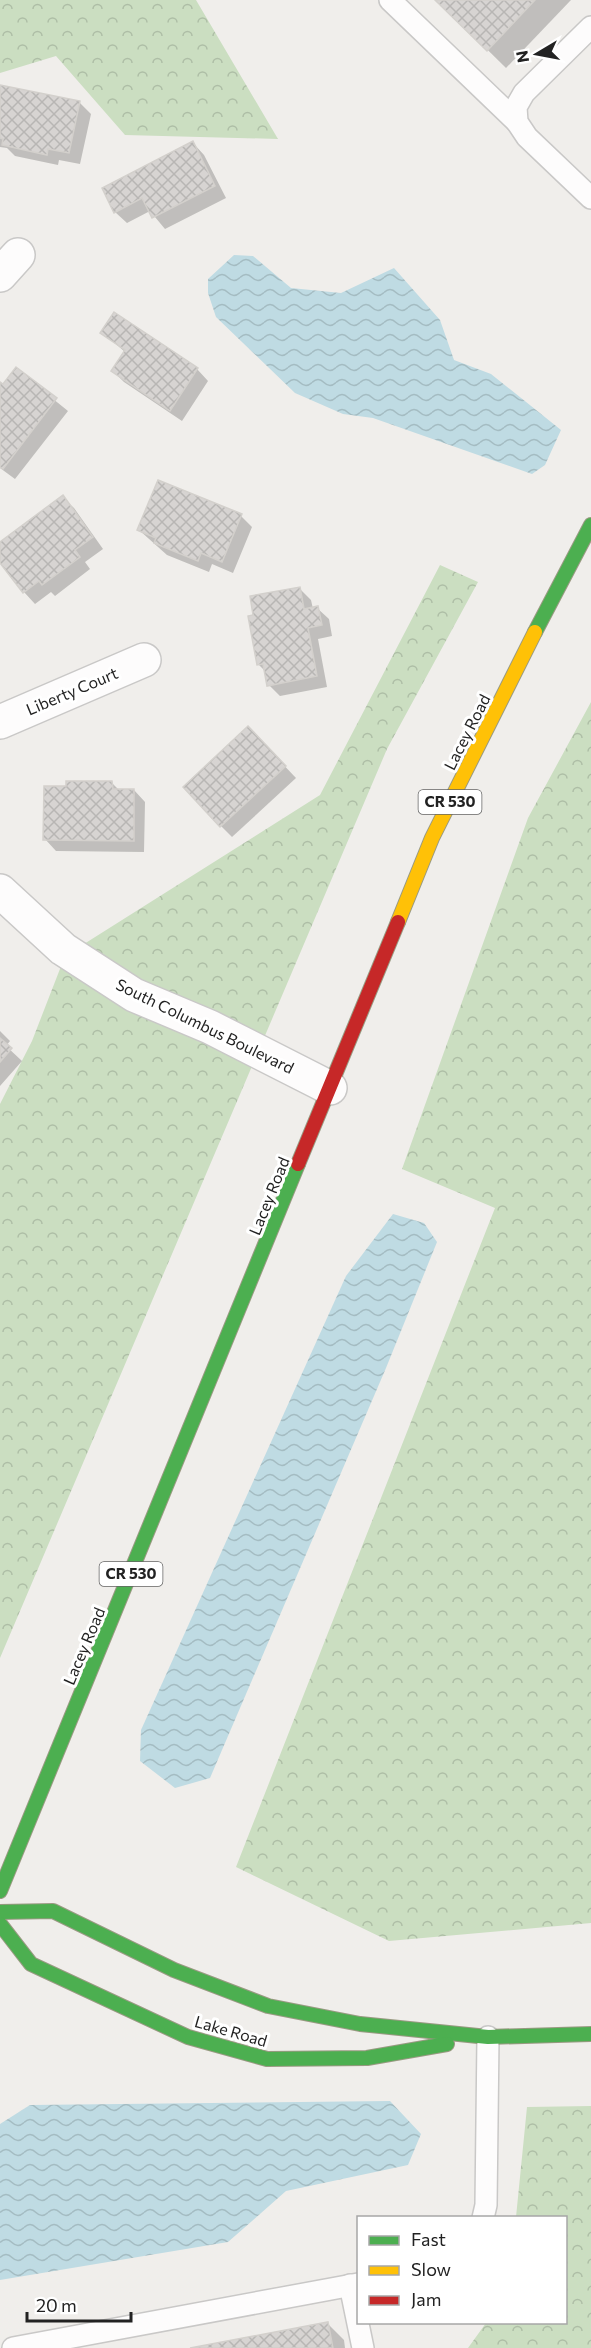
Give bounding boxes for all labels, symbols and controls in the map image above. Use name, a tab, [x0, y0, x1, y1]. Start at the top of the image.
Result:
north arrow	[507, 24, 567, 84]
text: N	[511, 49, 532, 64]
street label: Liberty Court	[23, 663, 121, 718]
street label: Lacey Road	[439, 691, 494, 773]
road number: CR 530	[418, 790, 482, 814]
street label: South Columbus Boulevard	[113, 974, 297, 1077]
street label: Lacey Road	[244, 1154, 293, 1238]
road number: CR 530	[100, 1562, 162, 1586]
street label: Lacey Road	[59, 1604, 108, 1687]
street label: Lake Road	[193, 2011, 270, 2050]
legend	[357, 2216, 567, 2324]
text: Fast	[411, 2228, 446, 2250]
text: Slow	[411, 2258, 451, 2280]
scale bar	[27, 2285, 130, 2323]
text: Jam	[411, 2288, 441, 2310]
text: 20 m	[36, 2294, 77, 2316]

